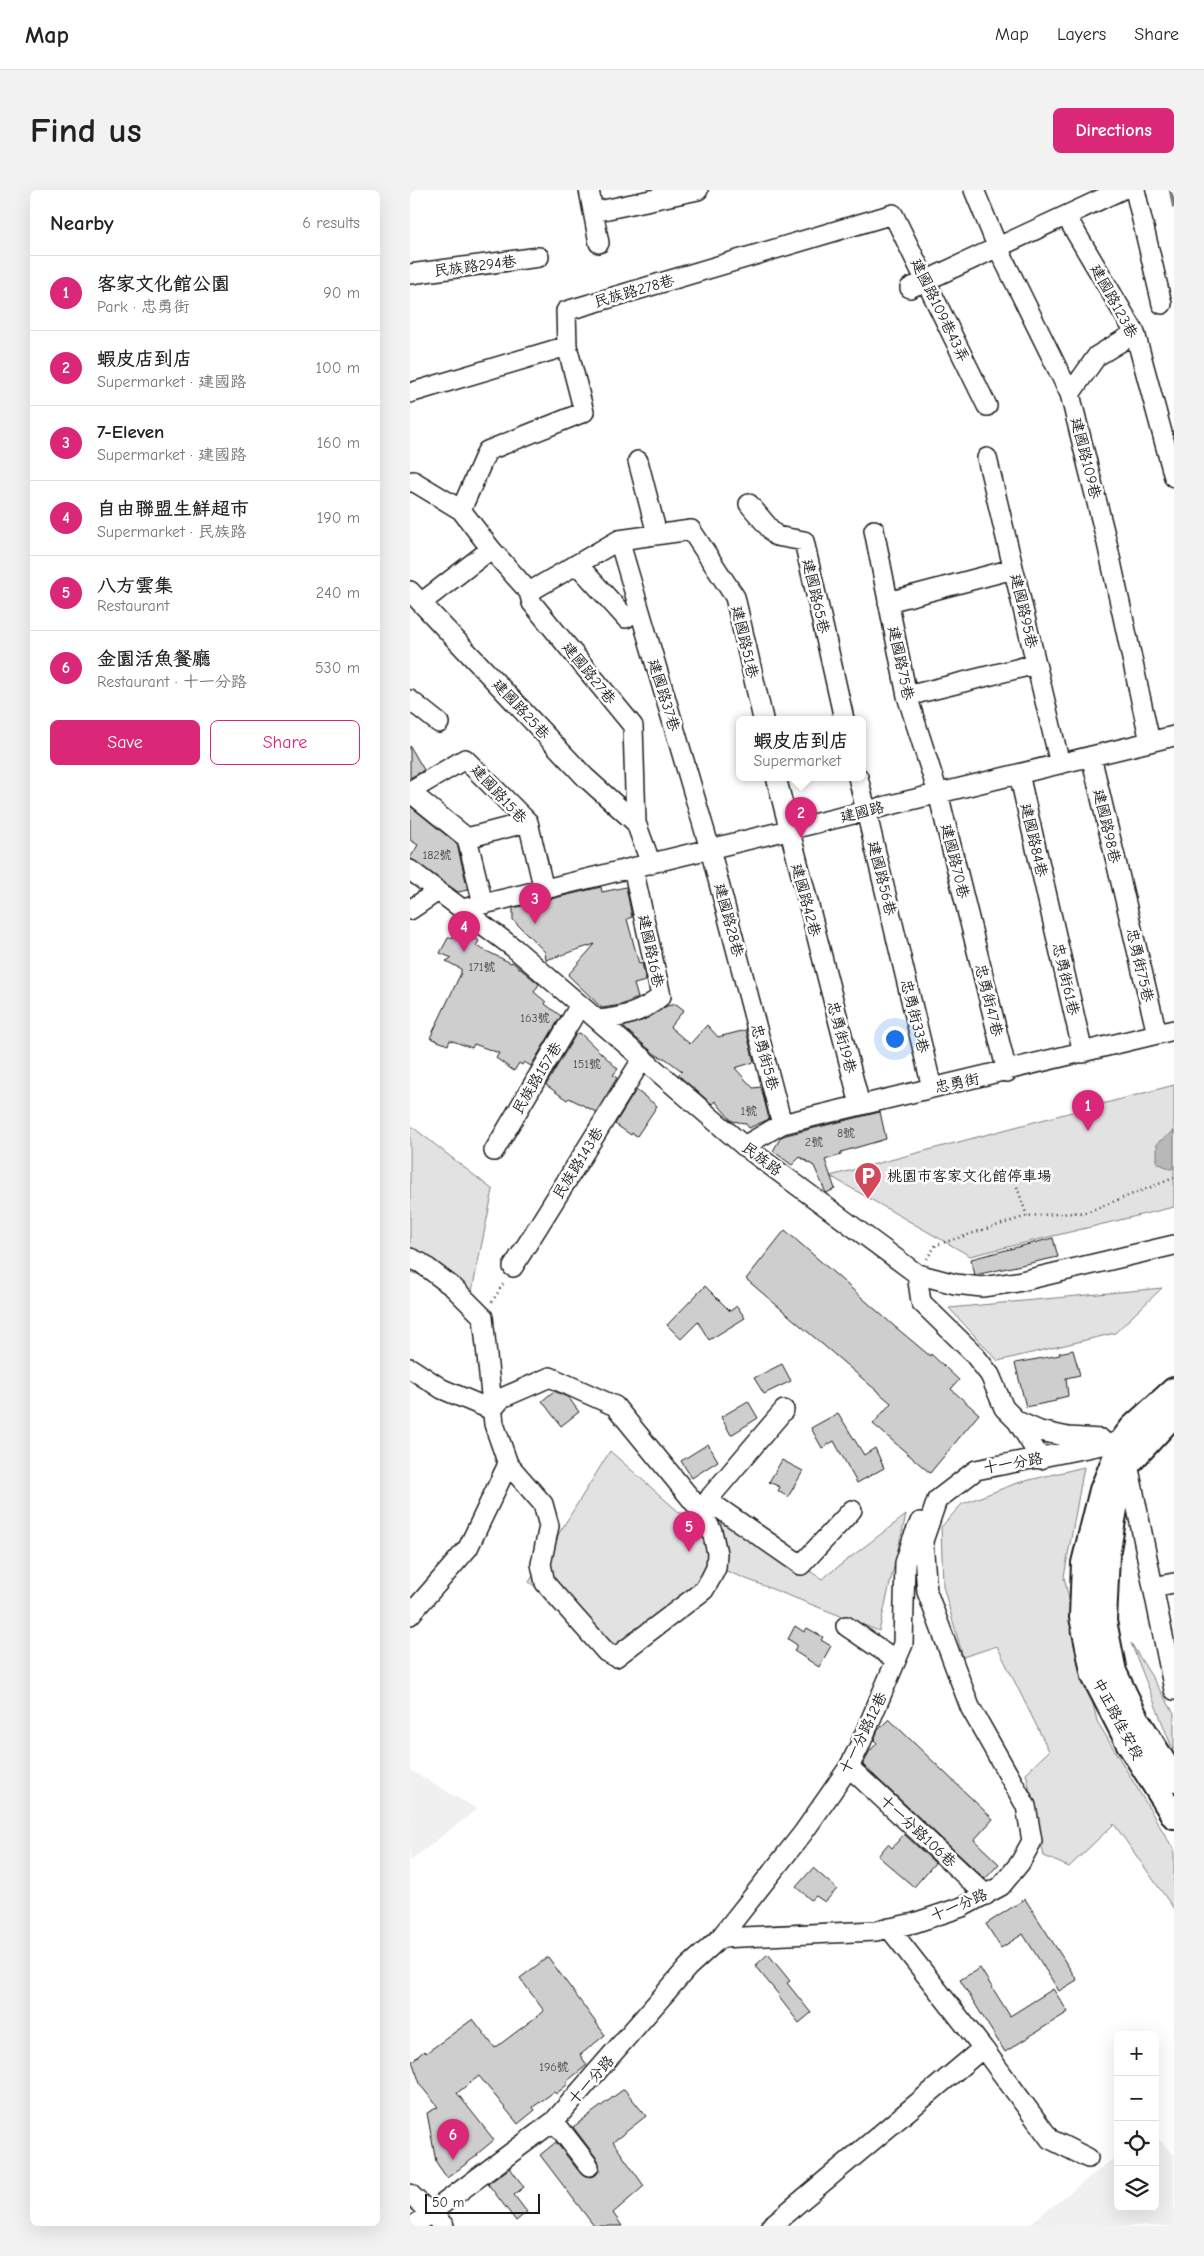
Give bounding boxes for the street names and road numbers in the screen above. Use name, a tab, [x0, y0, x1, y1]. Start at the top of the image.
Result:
street label: 民族路294巷	[433, 252, 517, 280]
street label: 建國路109巷43弄	[907, 255, 973, 365]
street label: 建國路123巷	[1086, 261, 1142, 341]
street label: 民族路278巷	[592, 271, 676, 311]
street label: 建國路109巷	[1067, 416, 1105, 500]
street label: 建國路65巷	[799, 557, 833, 635]
street label: 建國路95巷	[1007, 572, 1041, 650]
street label: 建國路51巷	[728, 604, 762, 680]
street label: 建國路75巷	[884, 624, 918, 702]
street label: 建國路27巷	[558, 638, 620, 708]
street label: 建國路37巷	[644, 657, 684, 733]
street label: 建國路25巷	[489, 675, 553, 743]
street label: 建國路15巷	[467, 761, 531, 827]
street label: 建國路98巷	[1090, 787, 1124, 865]
street label: 建國路	[838, 798, 886, 826]
street label: 建國路84巷	[1017, 801, 1051, 879]
street label: 建國路70巷	[937, 822, 973, 900]
street label: 建國路56巷	[864, 839, 900, 917]
street label: 建國路42巷	[788, 861, 824, 939]
street label: 建國路28巷	[711, 881, 747, 959]
street label: 建國路16巷	[634, 913, 668, 989]
street label: 忠勇街75巷	[1123, 926, 1157, 1004]
street label: 忠勇街61巷	[1049, 941, 1083, 1017]
street label: 忠勇街47巷	[971, 962, 1007, 1038]
street label: 忠勇街33巷	[897, 977, 933, 1055]
street label: 忠勇街19巷	[824, 999, 860, 1075]
street label: 忠勇街5巷	[747, 1022, 783, 1092]
street label: 民族路157巷	[508, 1039, 566, 1117]
street label: 忠勇街	[933, 1070, 981, 1096]
street label: 民族路143巷	[549, 1124, 607, 1202]
street label: 民族路	[739, 1138, 785, 1180]
street label: 十一分路	[982, 1449, 1044, 1477]
street label: 中正路佳安段	[1089, 1675, 1147, 1763]
street label: 十一分路12巷	[835, 1689, 891, 1777]
street label: 十一分路106巷	[876, 1791, 960, 1871]
street label: 十一分路	[928, 1885, 990, 1925]
street label: 十一分路	[564, 2052, 618, 2108]

